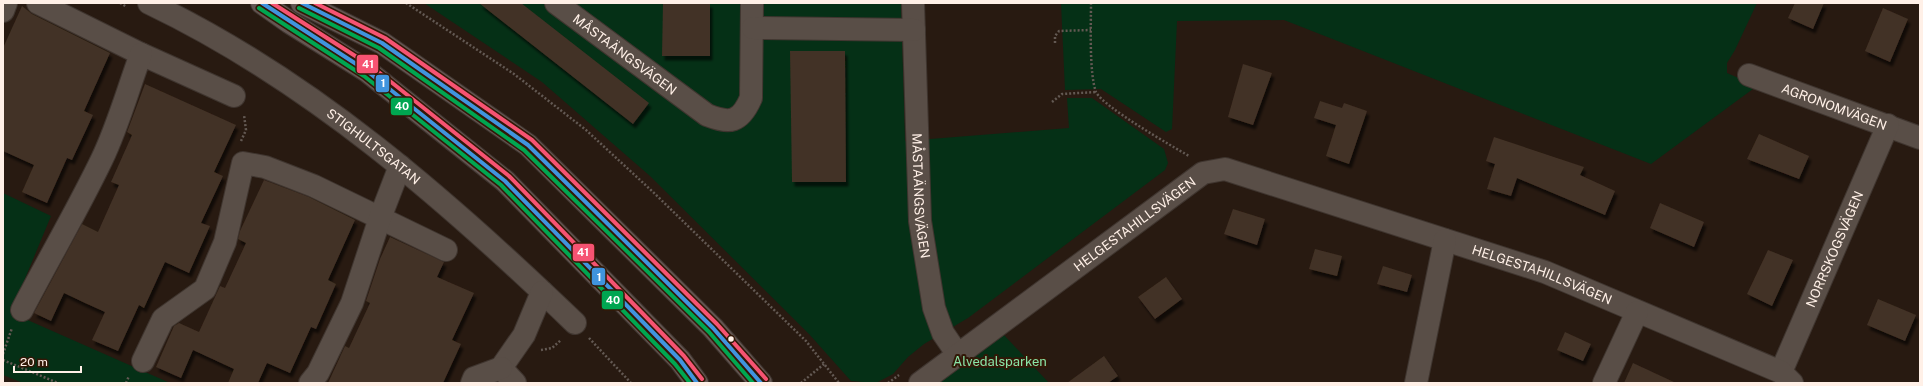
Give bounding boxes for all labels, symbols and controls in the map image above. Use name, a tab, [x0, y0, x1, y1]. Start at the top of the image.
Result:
street label: MÅSTAÄNGSVÄGEN	[570, 11, 680, 98]
line badge: 41	[356, 54, 379, 74]
text: 41	[362, 58, 374, 70]
line badge: 1	[375, 74, 390, 93]
text: 1	[381, 77, 385, 89]
street label: AGRONOMVÄGEN	[1780, 80, 1889, 133]
line badge: 40	[390, 97, 413, 116]
text: 40	[395, 100, 409, 112]
street label: STIGHULTSGATAN	[324, 105, 423, 187]
street label: MÅSTAÄNGSVÄGEN	[910, 133, 933, 259]
street label: HELGESTAHILLSVÄGEN	[1070, 174, 1198, 274]
street label: NORRSKOGSVÄGEN	[1802, 189, 1866, 309]
street label: HELGESTAHILLSVÄGEN	[1470, 242, 1614, 307]
line badge: 41	[572, 243, 595, 262]
text: 41	[577, 246, 589, 258]
line badge: 1	[591, 267, 606, 286]
text: 1	[597, 271, 601, 283]
line badge: 40	[601, 290, 624, 310]
text: 40	[606, 294, 620, 306]
unlabelled marker	[726, 334, 736, 344]
scale bar	[14, 348, 81, 374]
park label: Alvedalsparken	[953, 354, 1047, 369]
text: 20 m	[20, 355, 48, 369]

